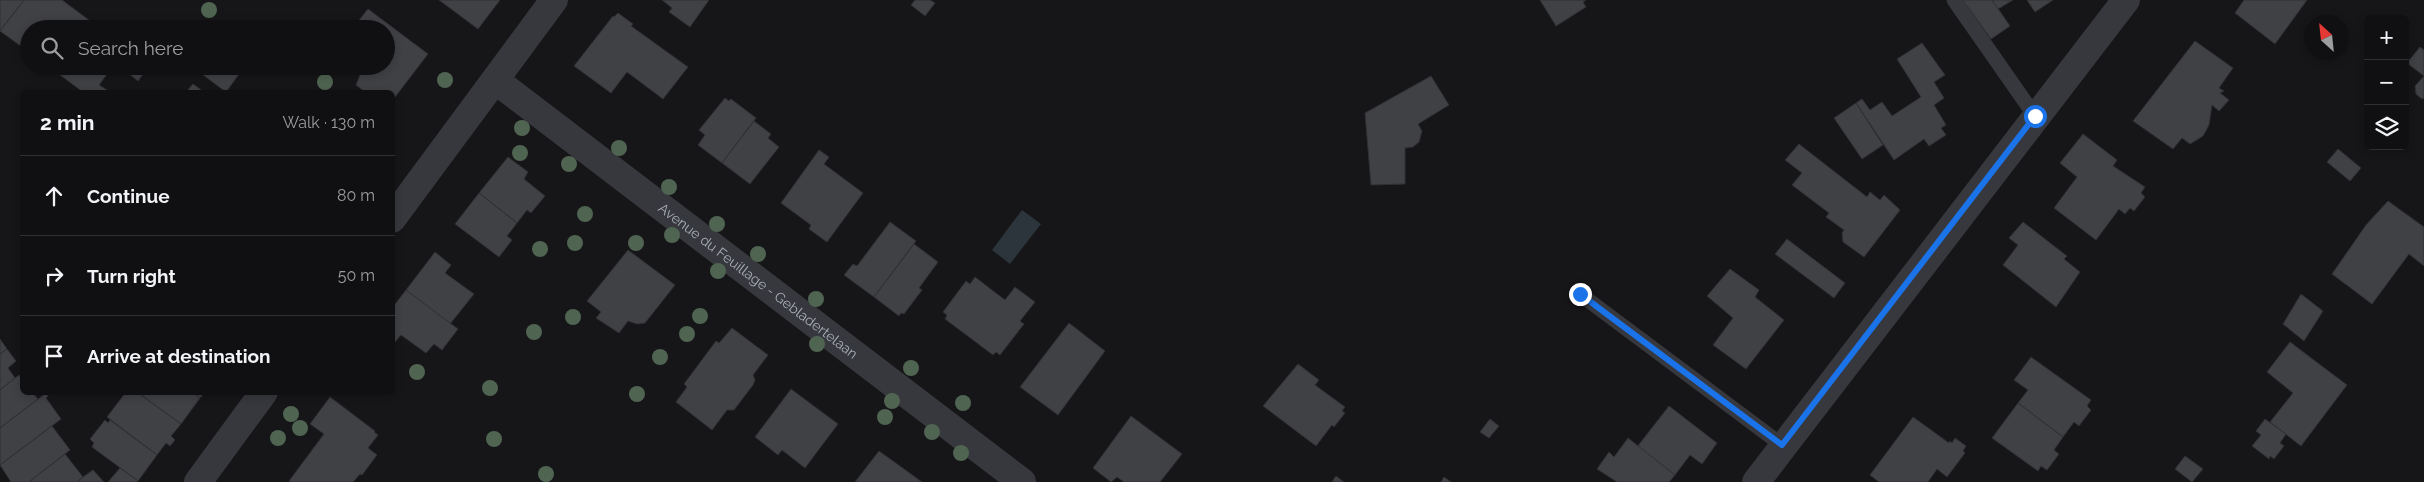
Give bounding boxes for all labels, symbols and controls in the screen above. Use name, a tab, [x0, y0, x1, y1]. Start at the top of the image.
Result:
north arrow	[2304, 15, 2349, 60]
map controls	[2364, 15, 2409, 150]
button: +	[2364, 15, 2409, 60]
search box	[20, 20, 395, 75]
icon: search	[38, 34, 66, 62]
text: Search here	[78, 37, 184, 59]
button: −	[2364, 60, 2409, 105]
route start	[2024, 105, 2047, 128]
button: layers	[2364, 105, 2409, 150]
text: 2 min	[40, 110, 94, 135]
text: Walk · 130 m	[282, 113, 375, 132]
icon: ahead	[40, 182, 68, 210]
text: Continue	[87, 185, 170, 207]
text: 80 m	[337, 186, 375, 205]
street label: Avenue du Feuillage - Gebladertelaan	[655, 200, 861, 362]
icon: right	[40, 262, 68, 290]
text: Turn right	[87, 265, 176, 287]
text: 50 m	[338, 266, 375, 285]
route end	[1569, 283, 1592, 306]
icon: arrive	[40, 342, 68, 370]
text: Arrive at destination	[87, 345, 271, 367]

